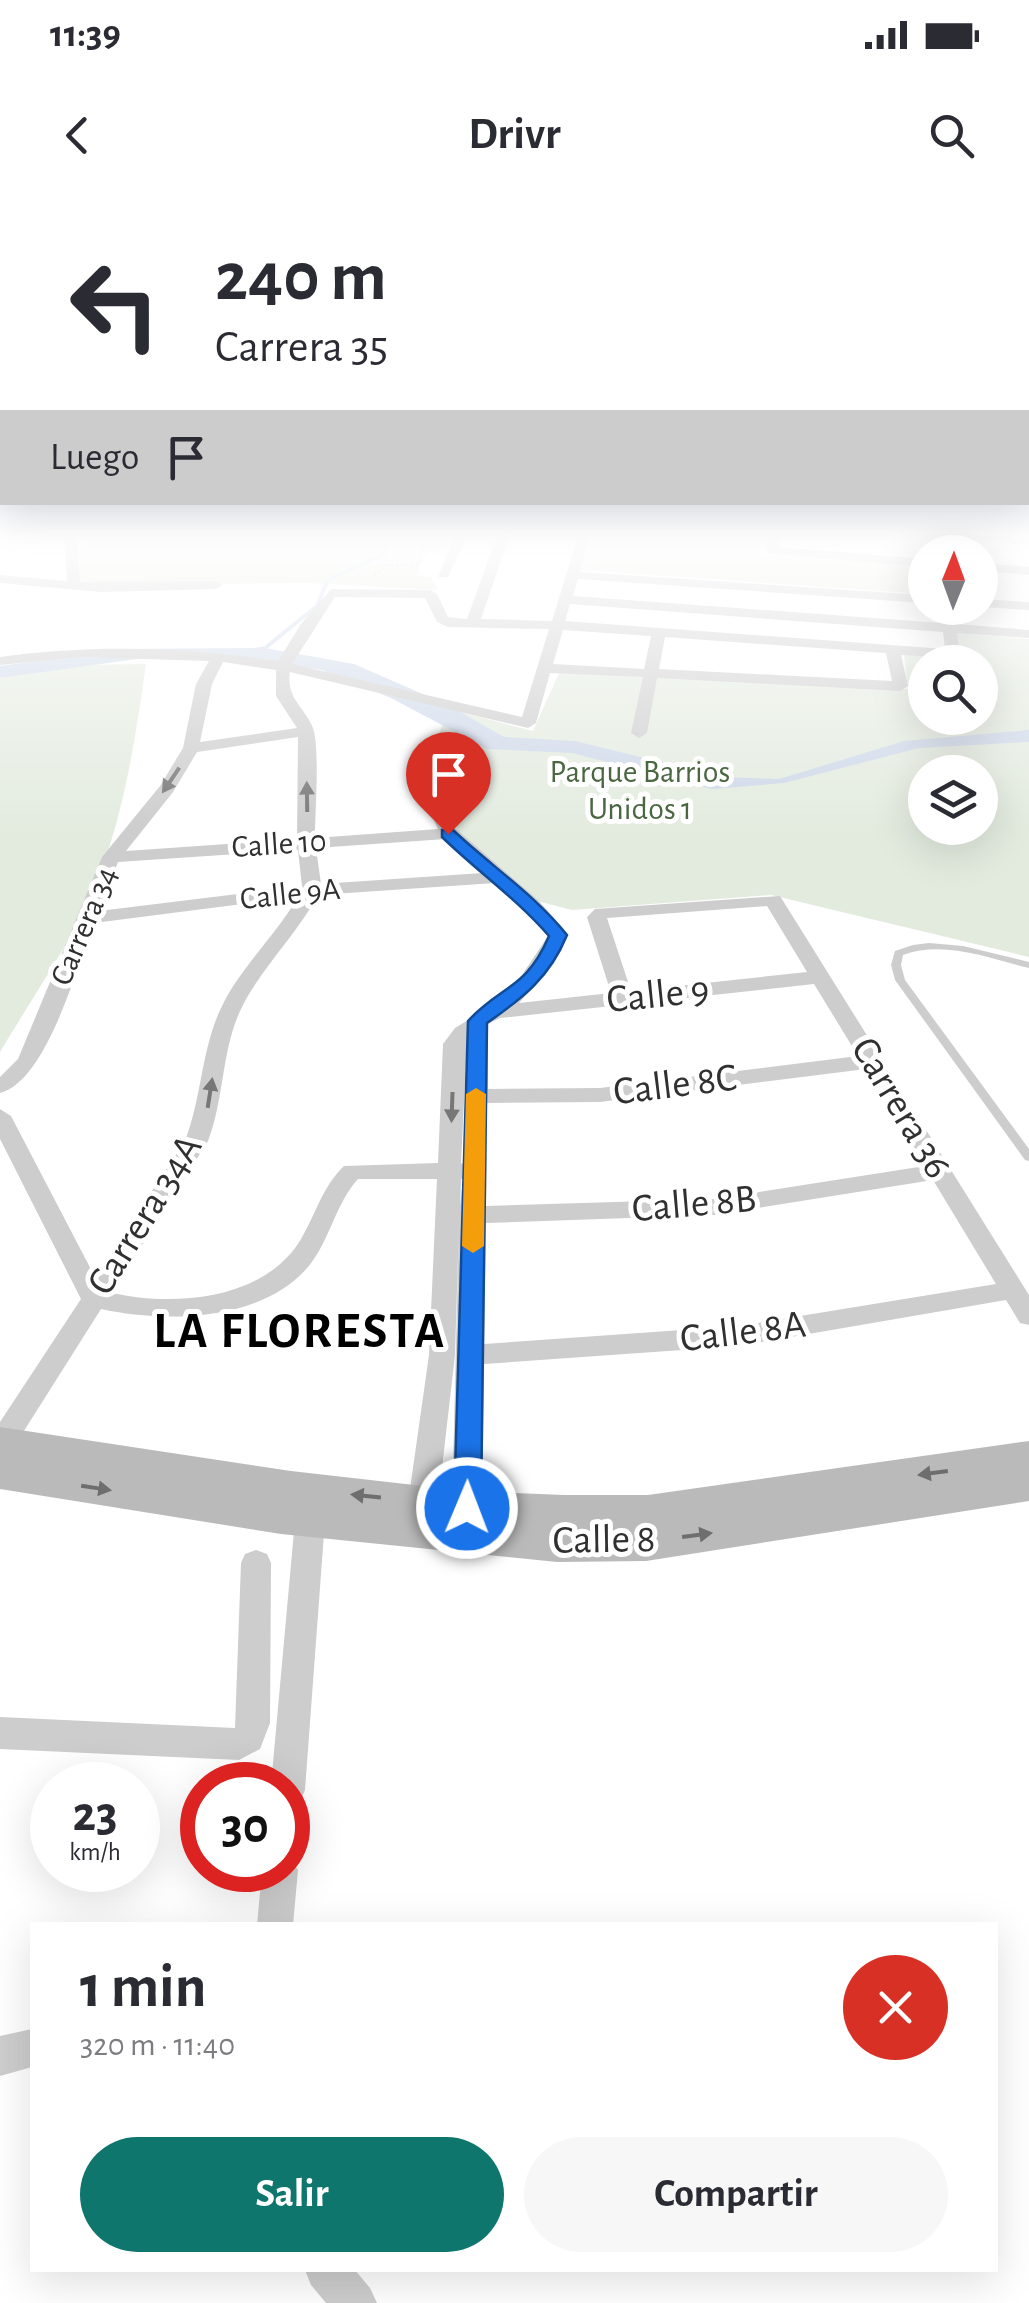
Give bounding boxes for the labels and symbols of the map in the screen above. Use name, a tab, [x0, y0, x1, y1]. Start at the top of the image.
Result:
north arrow	[908, 535, 998, 625]
pin	[406, 732, 491, 835]
park label: Parque Barrios Unidos 1	[550, 756, 730, 825]
one-way arrow	[162, 766, 181, 793]
one-way arrow	[299, 781, 315, 813]
street label: Calle 10	[230, 825, 328, 863]
street label: Carrera 34	[45, 862, 123, 990]
street label: Calle 9A	[238, 873, 342, 915]
street label: Calle 9	[605, 970, 711, 1020]
street label: Carrera 36	[844, 1031, 958, 1185]
street label: Calle 8C	[611, 1058, 739, 1112]
one-way arrow	[202, 1077, 218, 1108]
one-way arrow	[444, 1092, 460, 1123]
street label: Carrera 34A	[80, 1128, 210, 1302]
street label: Calle 8B	[630, 1179, 758, 1229]
street label: Calle 8A	[678, 1304, 808, 1360]
district label: LA FLORESTA	[153, 1307, 447, 1357]
position arrow	[415, 1456, 519, 1560]
one-way arrow	[916, 1465, 948, 1481]
one-way arrow	[81, 1481, 113, 1496]
one-way arrow	[350, 1488, 382, 1504]
street label: Calle 8	[552, 1519, 656, 1561]
one-way arrow	[682, 1527, 714, 1543]
speed limit sign: 30	[180, 1762, 310, 1892]

